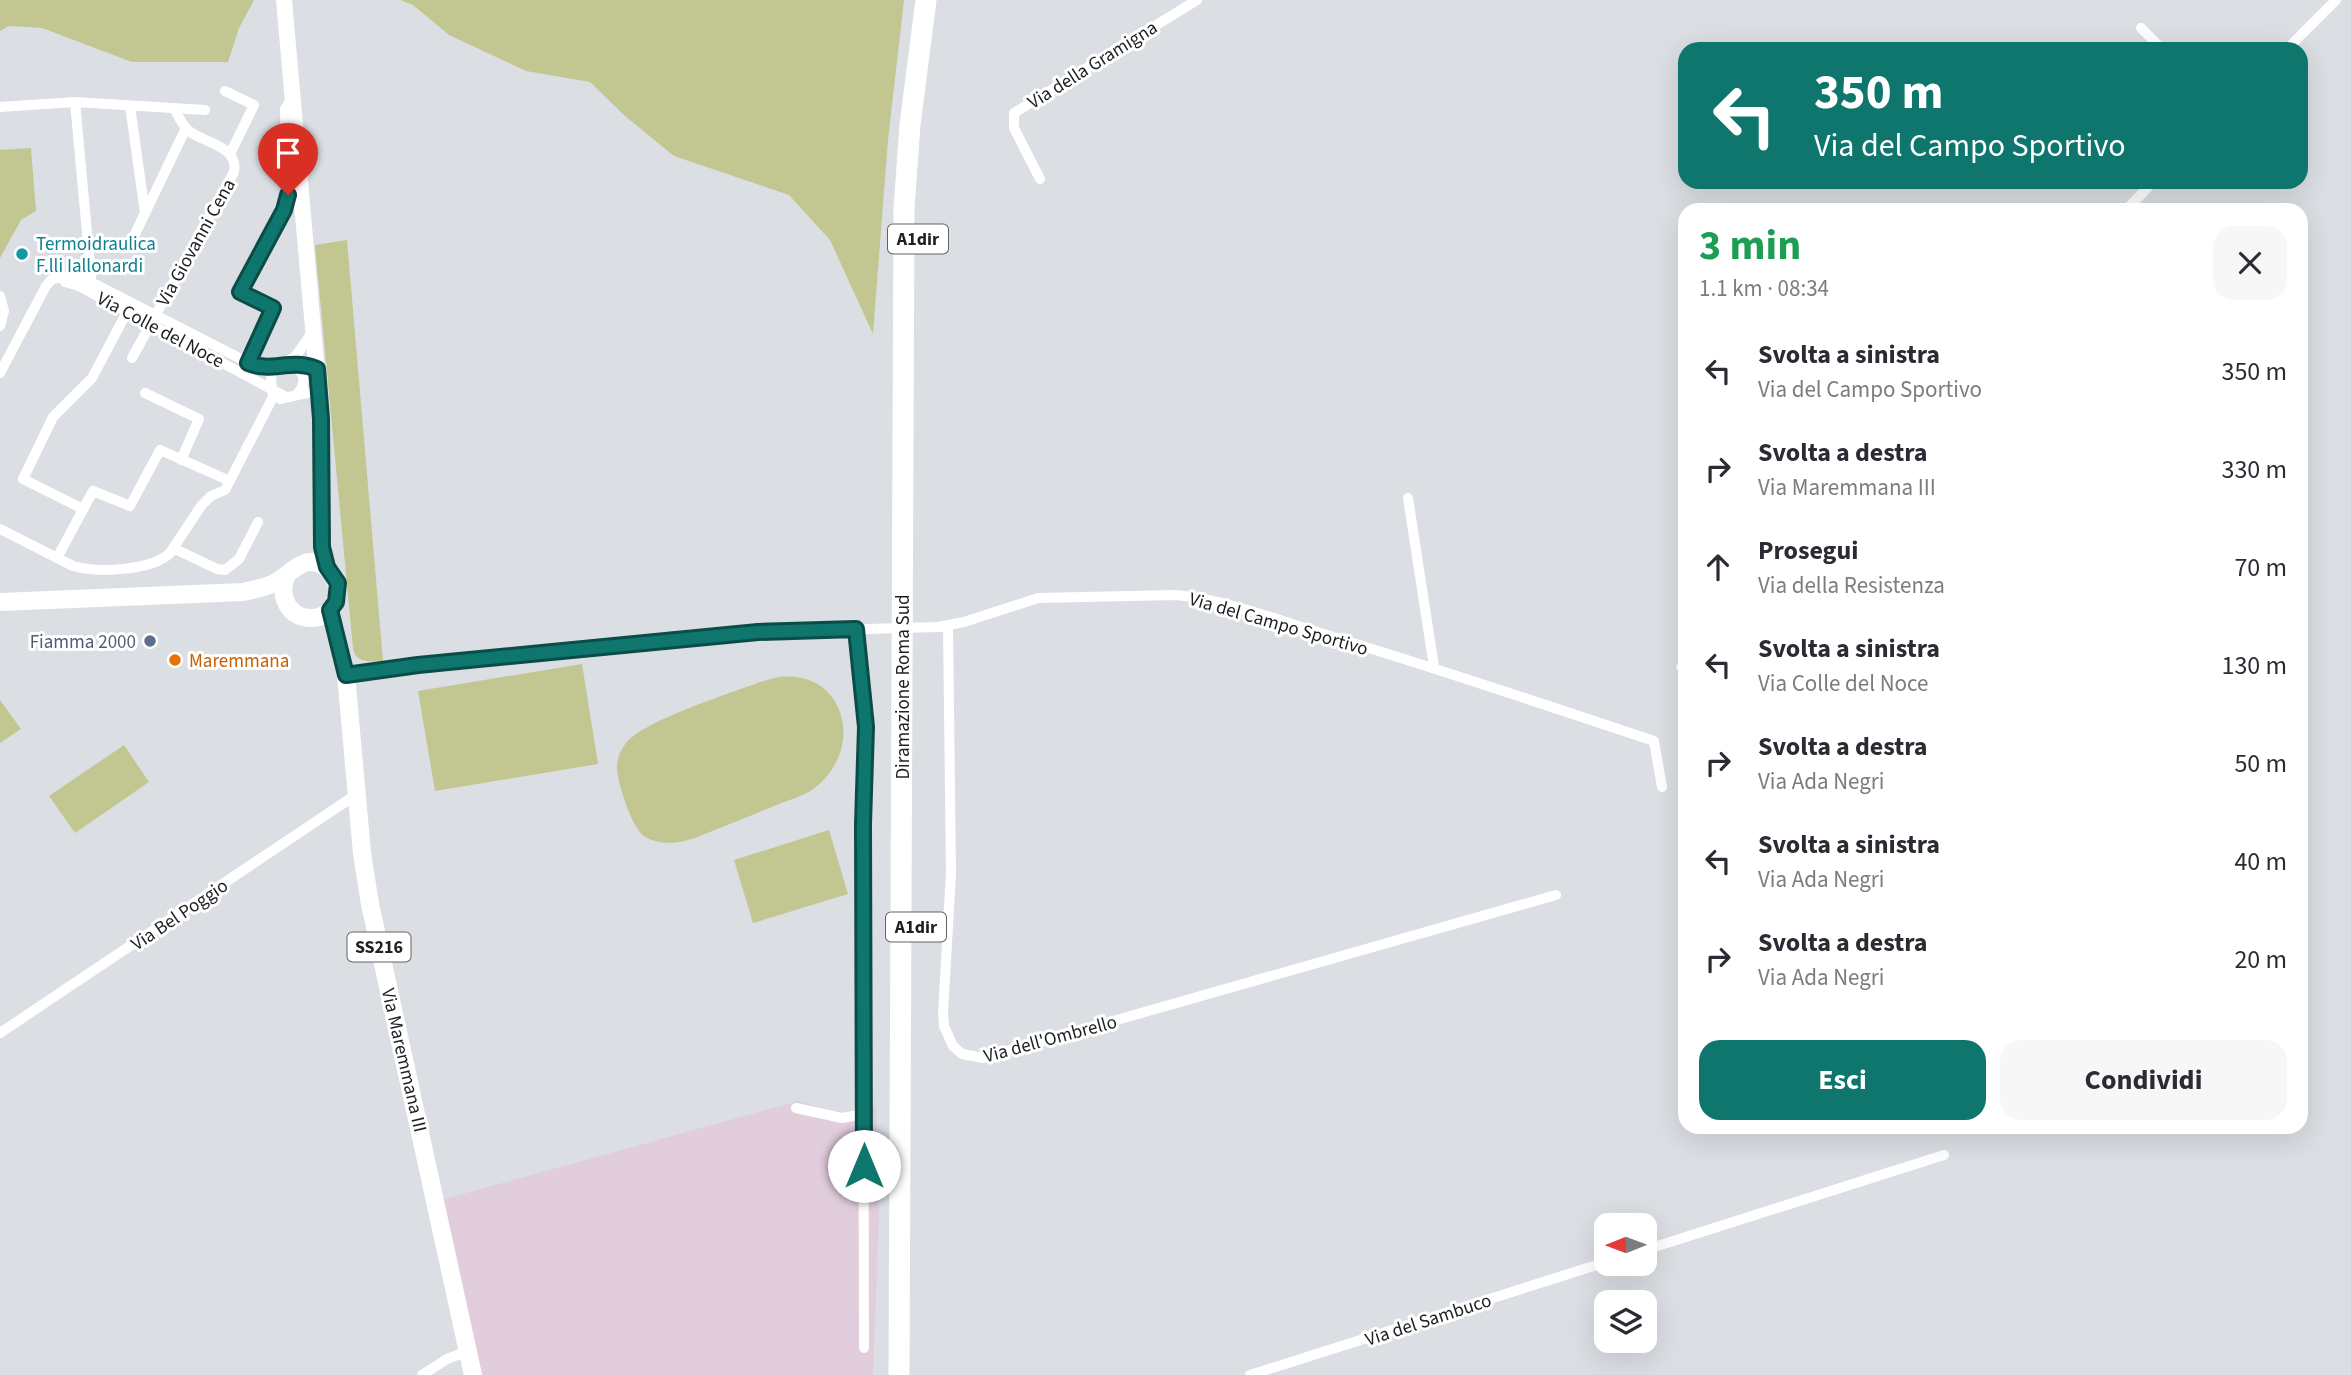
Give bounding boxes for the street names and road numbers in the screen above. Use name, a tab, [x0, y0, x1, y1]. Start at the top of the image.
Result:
street label: Via della Gramigna	[1023, 15, 1163, 116]
street label: Via Giovanni Cena	[150, 174, 243, 311]
road number: A1dir	[888, 225, 948, 254]
street label: Via Colle del Noce	[92, 285, 229, 375]
street label: Via del Campo Sportivo	[1186, 586, 1371, 663]
street label: Diramazione Roma Sud	[890, 594, 917, 780]
street label: Via Bel Poggio	[126, 873, 234, 958]
road number: A1dir	[886, 912, 946, 942]
road number: SS216	[348, 932, 410, 962]
street label: Via Maremmana III	[374, 986, 433, 1135]
street label: Via dell'Ombrello	[981, 1009, 1120, 1070]
street label: Via del Sambuco	[1362, 1287, 1495, 1354]

